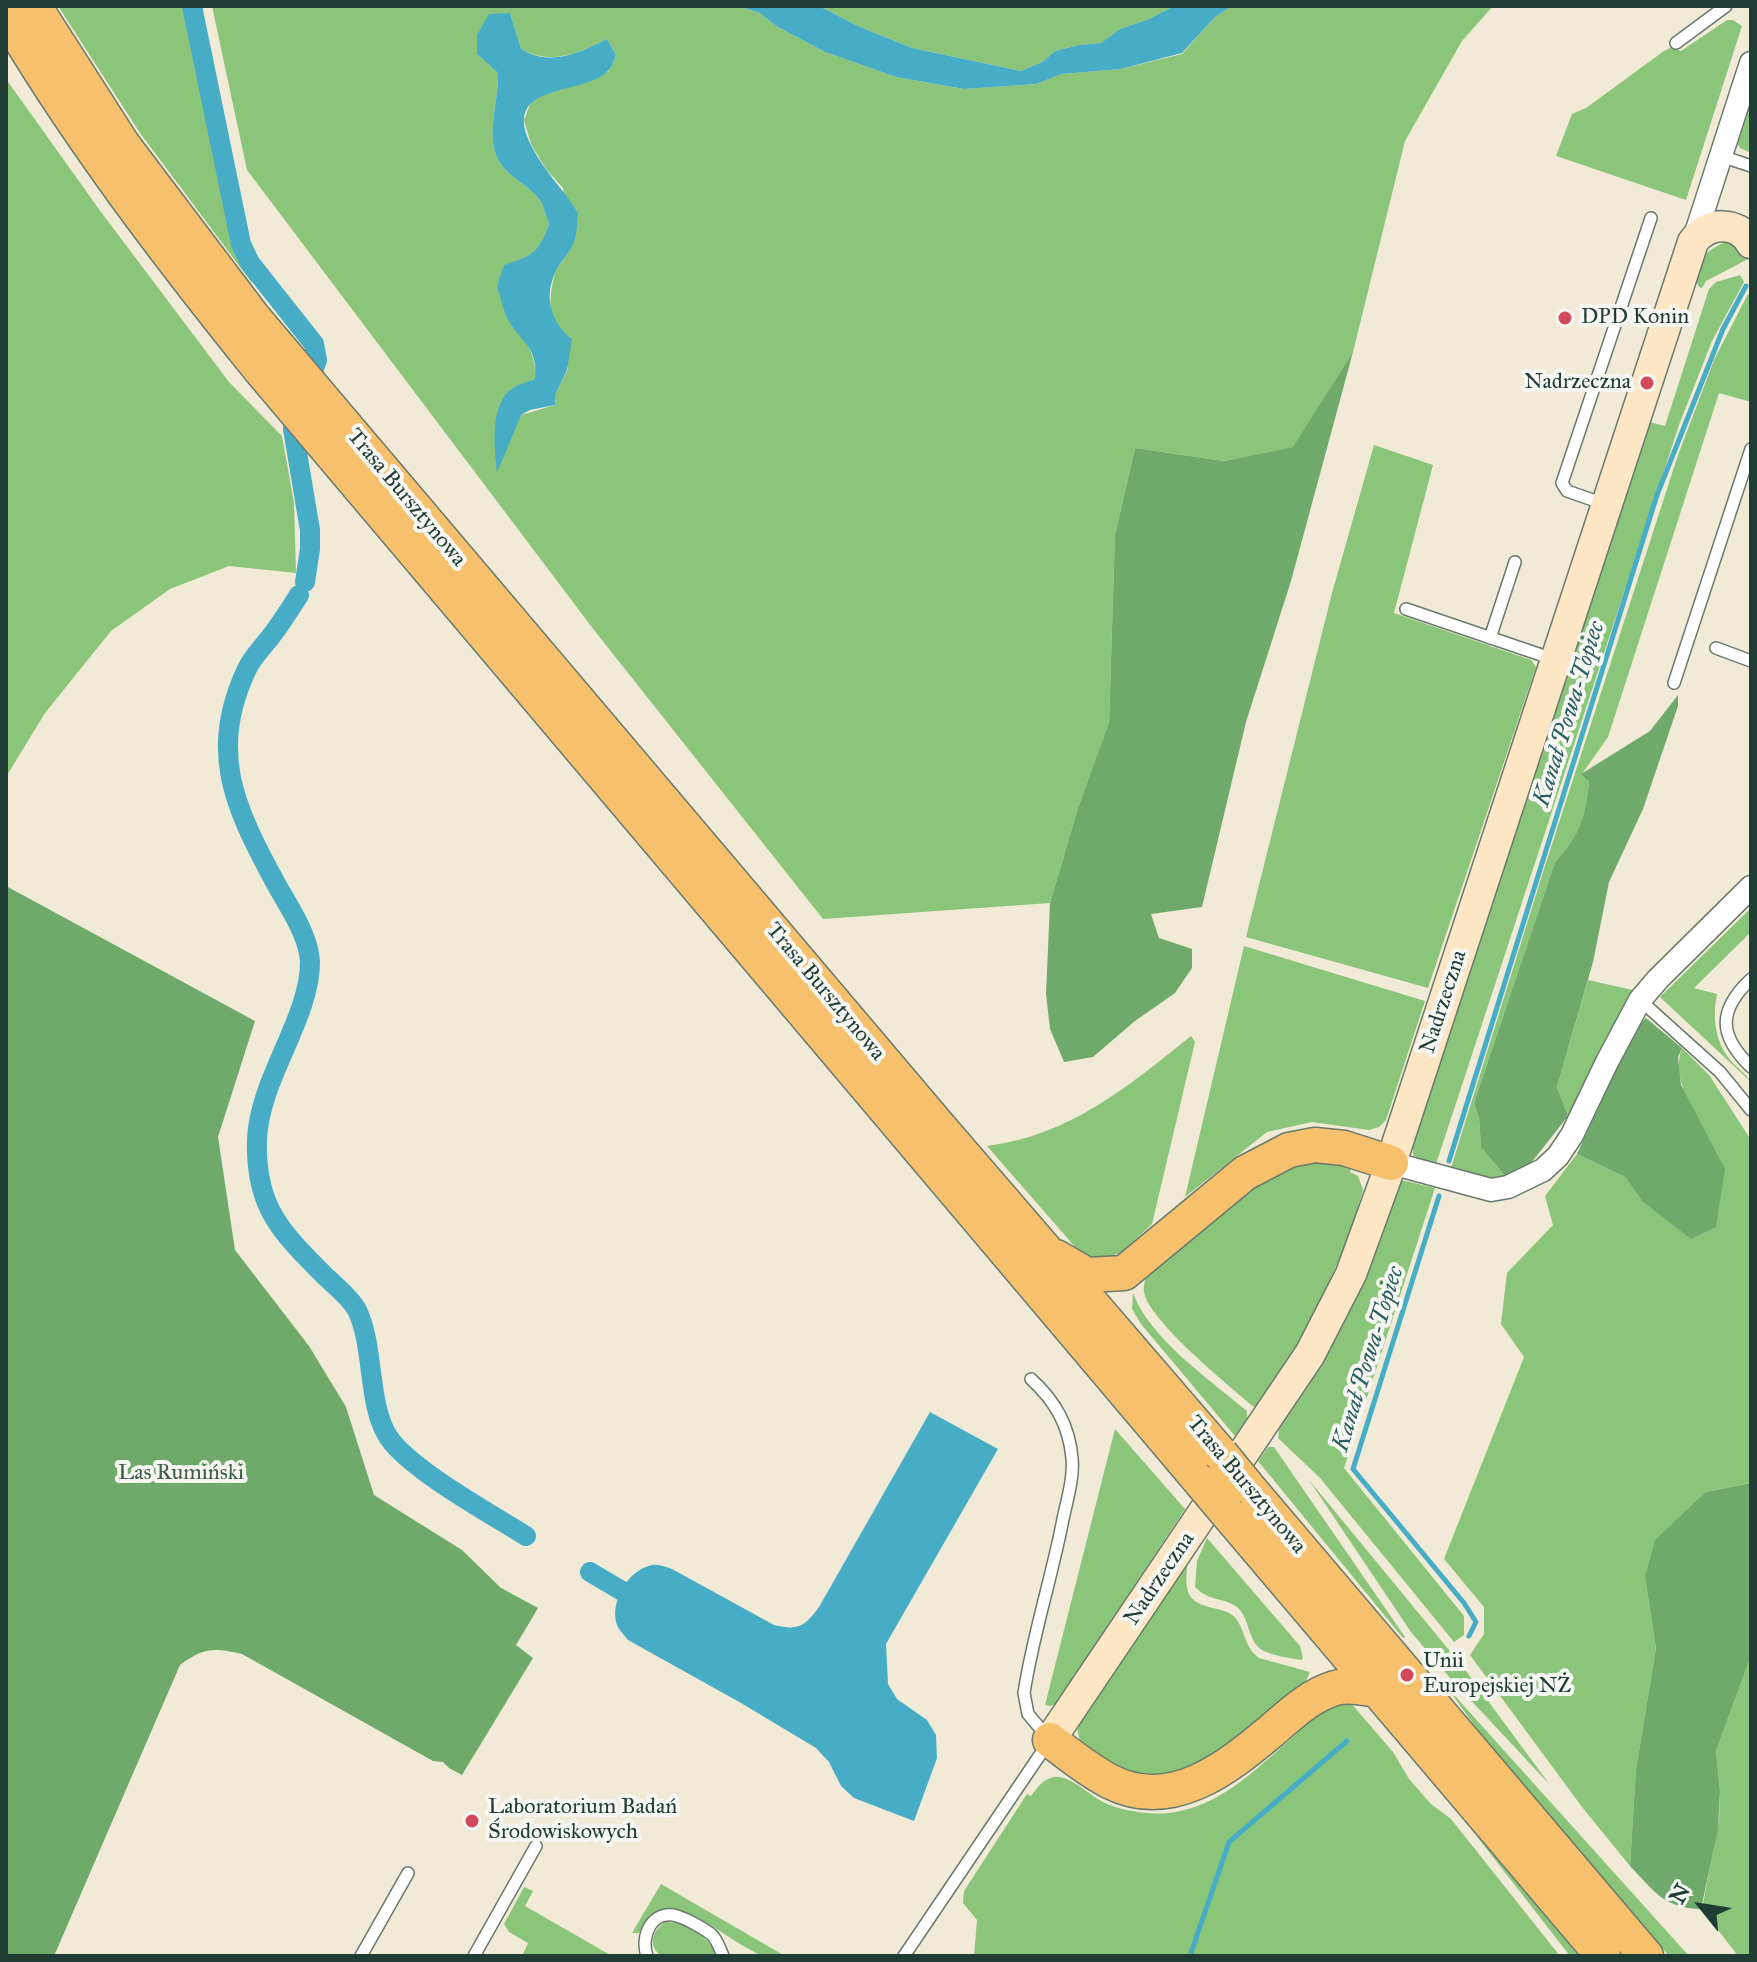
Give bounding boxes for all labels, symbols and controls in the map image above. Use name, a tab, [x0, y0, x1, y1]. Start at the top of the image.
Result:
place label: DPD Konin	[1581, 305, 1689, 331]
marker: DPD Konin	[1556, 309, 1574, 327]
place label: Nadrzeczna	[1524, 370, 1631, 396]
marker: Nadrzeczna	[1638, 374, 1656, 392]
street label: Trasa Bursztynowa	[341, 424, 471, 572]
water label: Kanał Powa-Topiec	[1528, 618, 1612, 810]
street label: Trasa Bursztynowa	[760, 918, 890, 1066]
street label: Nadrzeczna	[1415, 947, 1473, 1057]
water label: Kanał Powa-Topiec	[1327, 1263, 1411, 1455]
street label: Trasa Bursztynowa	[1181, 1411, 1311, 1559]
park label: Las Rumiński	[118, 1461, 244, 1487]
street label: Nadrzeczna	[1119, 1527, 1201, 1631]
place label: Unii Europejskiej NŻ	[1423, 1649, 1571, 1700]
marker: Unii Europejskiej NŻ	[1398, 1666, 1416, 1684]
place label: Laboratorium Badań Środowiskowych	[488, 1795, 677, 1846]
marker: Laboratorium Badań Środowiskowych	[463, 1812, 481, 1830]
north arrow	[1661, 1866, 1741, 1946]
text: N	[1663, 1879, 1696, 1909]

